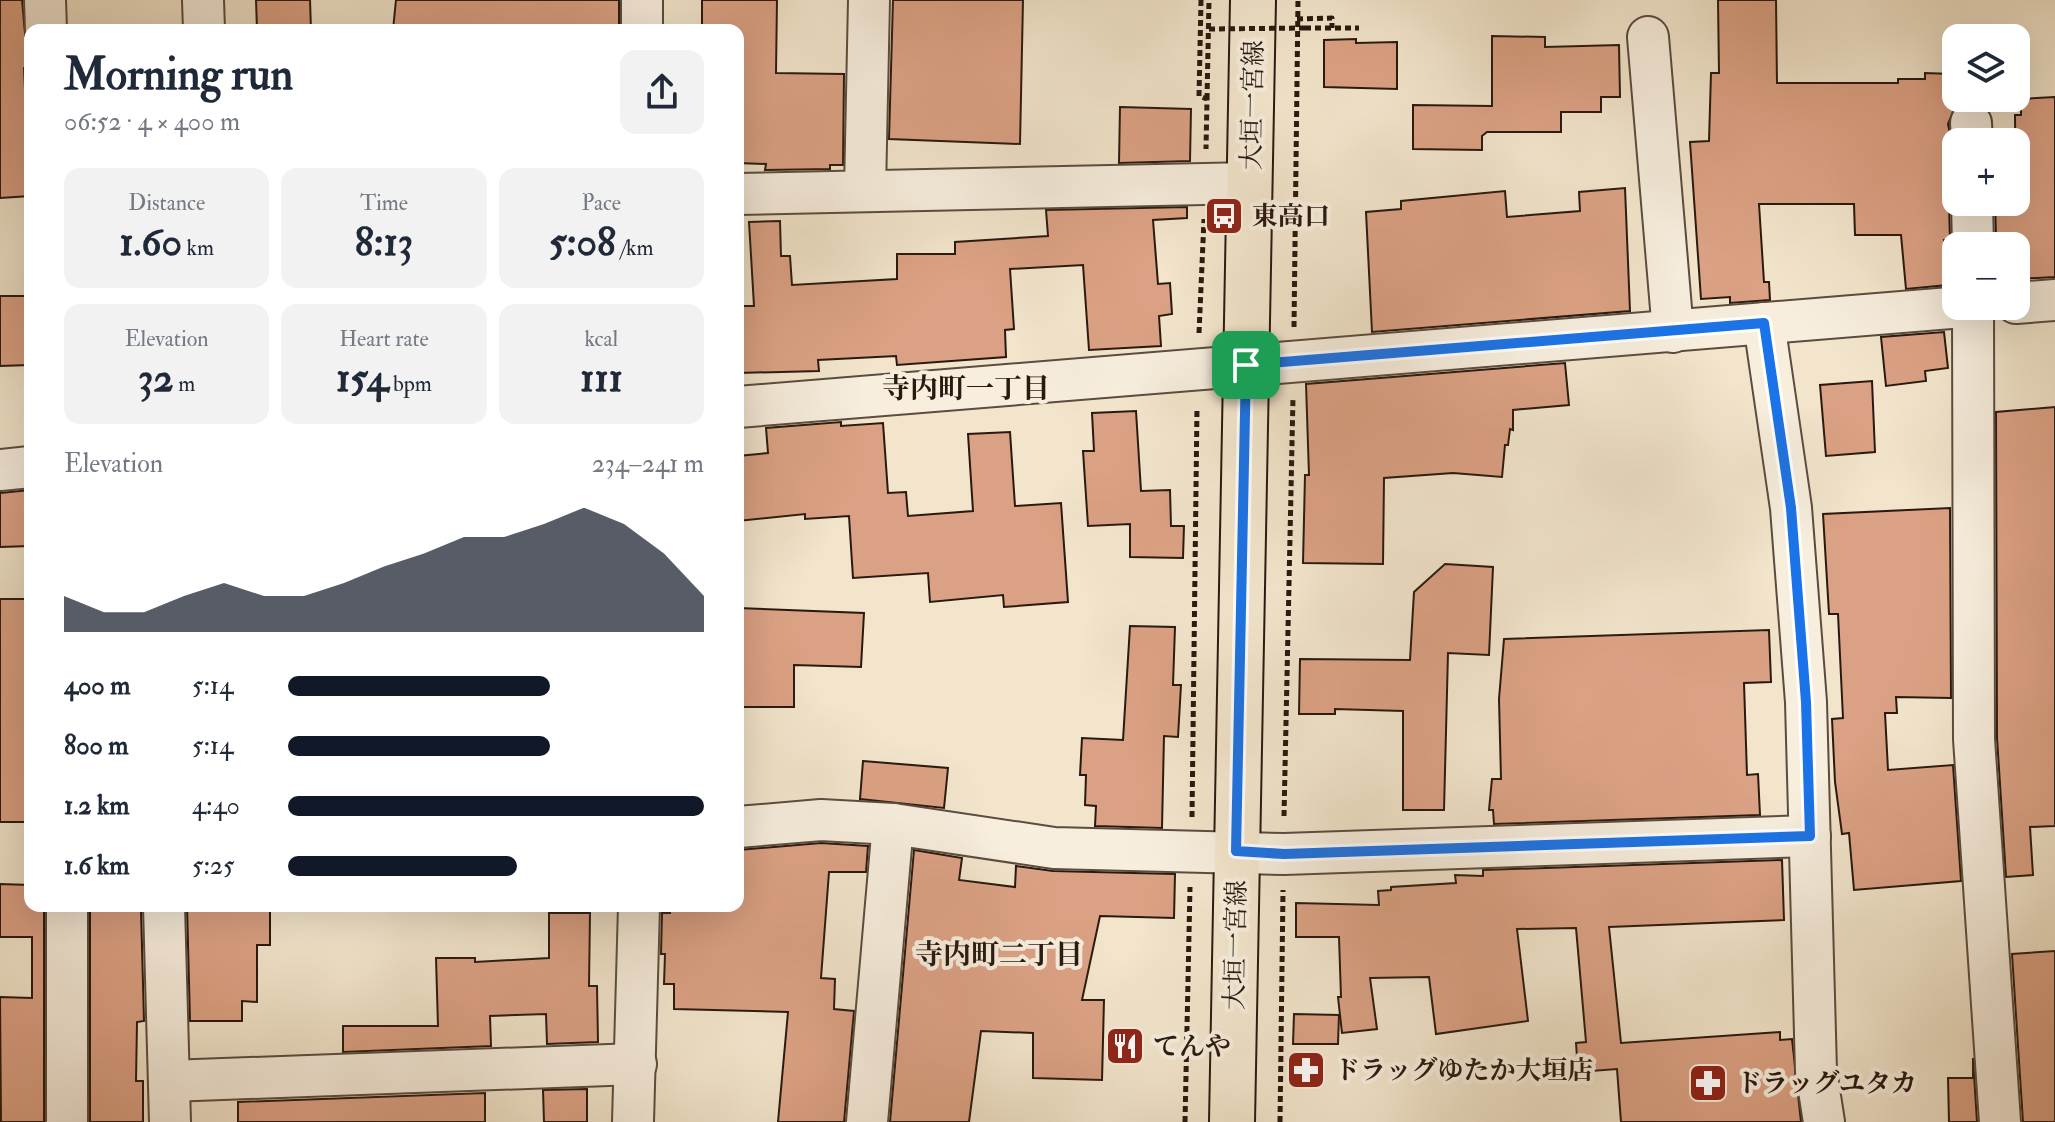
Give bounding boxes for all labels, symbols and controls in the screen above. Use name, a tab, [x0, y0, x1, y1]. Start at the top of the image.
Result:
map controls	[1942, 24, 2030, 320]
button: layers	[1942, 24, 2030, 112]
street label: 大垣一宮線	[1236, 40, 1270, 170]
text: Morning run	[64, 48, 293, 103]
button: share	[620, 50, 704, 134]
text: 06:52 · 4 × 400 m	[64, 106, 240, 138]
button: +	[1942, 128, 2030, 216]
text: Distance	[128, 189, 205, 217]
text: Time	[360, 189, 408, 217]
text: Pace	[582, 189, 621, 217]
bus stop icon: 東高口	[1203, 195, 1245, 237]
place label: 東高口	[1252, 201, 1330, 233]
text: 1.60	[119, 217, 182, 268]
text: 8:13	[355, 217, 413, 268]
text: 5:08	[549, 217, 616, 268]
button: −	[1942, 232, 2030, 320]
text: km	[182, 234, 214, 262]
text: /km	[616, 234, 654, 262]
text: Elevation	[125, 325, 209, 353]
text: Heart rate	[339, 325, 429, 353]
text: kcal	[584, 325, 618, 353]
pin	[1212, 331, 1280, 399]
icon: arrive	[1224, 343, 1268, 387]
text: 32	[138, 353, 174, 404]
text: 154	[336, 353, 388, 404]
text: 111	[580, 353, 623, 404]
text: m	[174, 370, 195, 398]
text: bpm	[388, 370, 432, 398]
district label: 寺内町一丁目	[882, 372, 1050, 407]
text: Elevation	[64, 448, 163, 480]
text: 234–241 m	[592, 448, 704, 480]
text: 400 m	[64, 670, 130, 702]
text: 5:14	[192, 670, 233, 702]
text: 800 m	[64, 730, 129, 762]
text: 5:14	[192, 730, 233, 762]
text: 1.2 km	[64, 790, 130, 822]
text: 4:40	[192, 790, 240, 822]
text: 1.6 km	[64, 850, 129, 882]
text: 5:25	[192, 850, 234, 882]
street label: 大垣一宮線	[1219, 880, 1253, 1010]
district label: 寺内町二丁目	[915, 938, 1083, 973]
restaurant icon: てんや	[1104, 1025, 1146, 1067]
place label: てんや	[1153, 1031, 1231, 1063]
pharmacy icon: ドラッグゆたか大垣店	[1285, 1049, 1327, 1091]
place label: ドラッグゆたか大垣店	[1334, 1055, 1593, 1087]
pharmacy icon: ドラッグユタカ	[1687, 1062, 1729, 1104]
place label: ドラッグユタカ	[1736, 1068, 1917, 1100]

